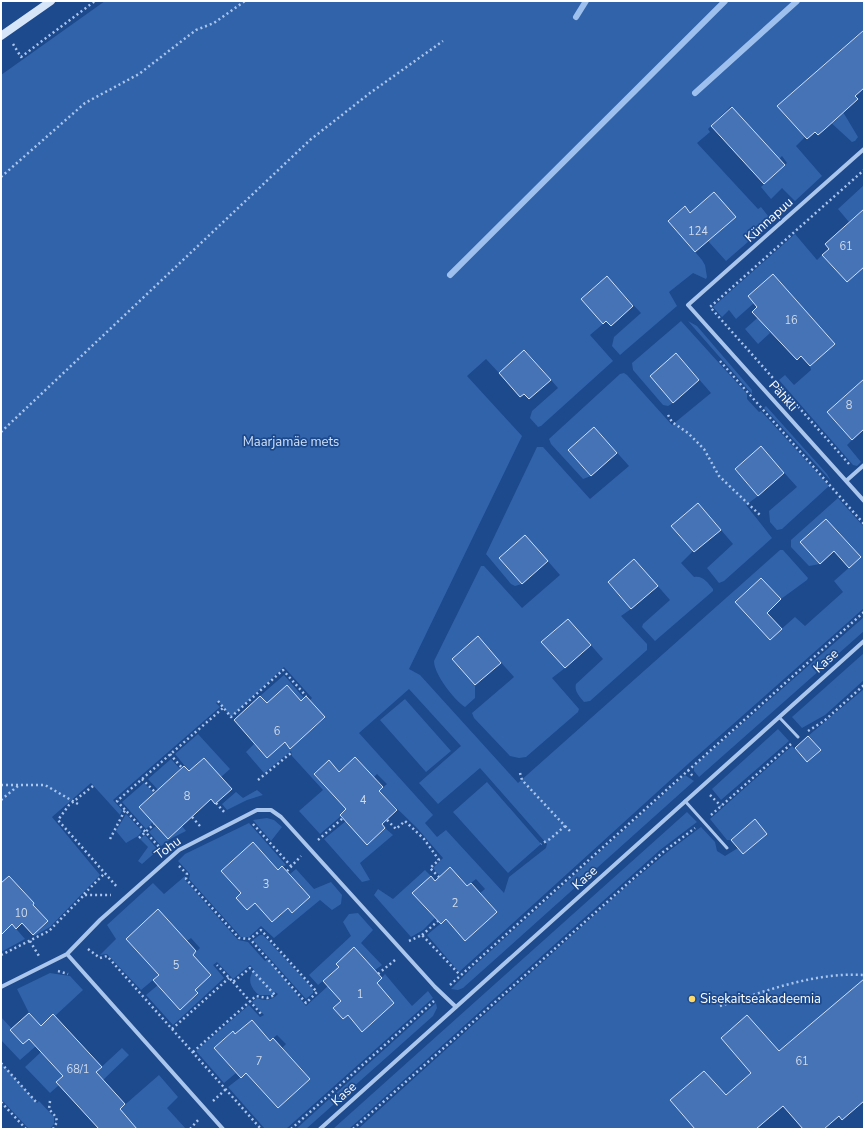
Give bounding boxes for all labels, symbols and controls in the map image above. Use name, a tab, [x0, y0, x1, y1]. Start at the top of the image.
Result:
street label: Künnapuu	[741, 194, 797, 246]
house number: 124	[688, 224, 708, 239]
house number: 61	[839, 239, 853, 254]
house number: 16	[784, 313, 798, 328]
street label: Pähkli	[764, 377, 802, 415]
house number: 8	[846, 398, 853, 413]
park label: Maarjamäe mets	[243, 433, 339, 451]
street label: Kase	[810, 645, 843, 677]
house number: 6	[274, 724, 281, 739]
house number: 8	[184, 789, 191, 804]
house number: 4	[360, 793, 367, 808]
street label: Tohu	[151, 832, 185, 864]
street label: Kase	[569, 862, 602, 894]
house number: 3	[263, 877, 269, 892]
house number: 2	[452, 896, 458, 911]
house number: 10	[14, 906, 28, 921]
house number: 5	[173, 958, 180, 973]
house number: 1	[357, 987, 363, 1002]
place label: Sisekaitseakadeemia	[700, 990, 821, 1008]
marker: Sisekaitseakadeemia	[687, 994, 697, 1004]
house number: 7	[256, 1054, 262, 1069]
house number: 61	[795, 1054, 809, 1069]
house number: 68/1	[67, 1062, 89, 1077]
street label: Kase	[328, 1078, 361, 1110]

